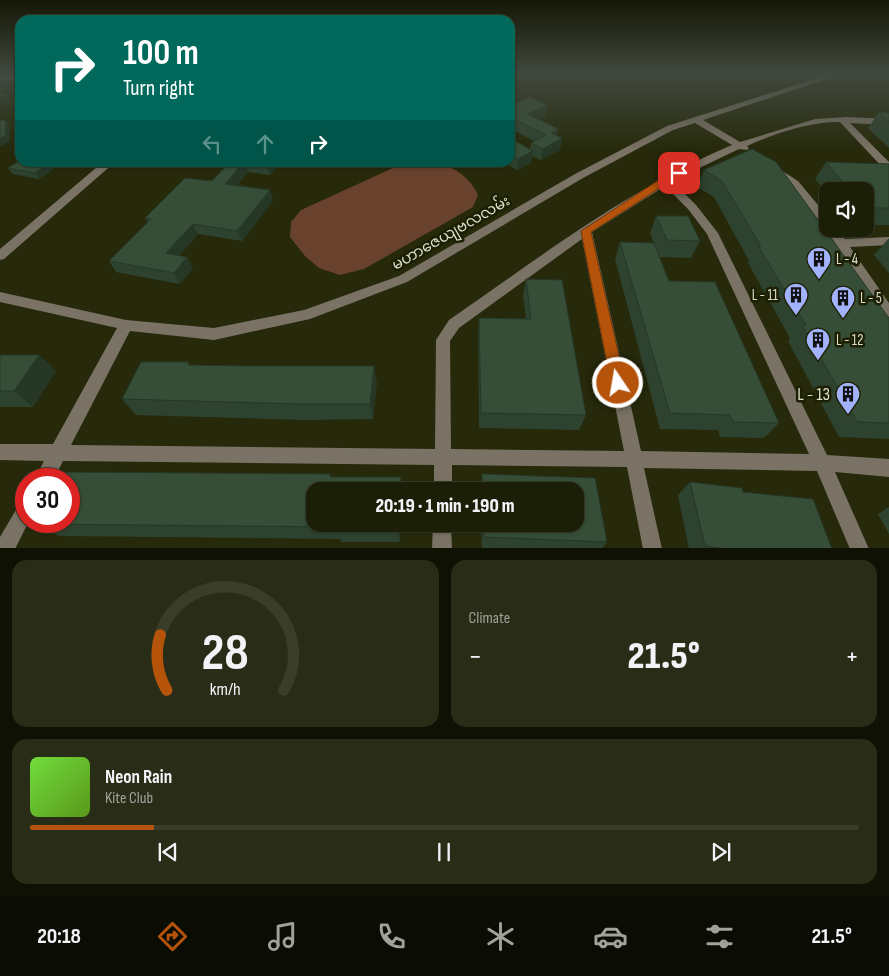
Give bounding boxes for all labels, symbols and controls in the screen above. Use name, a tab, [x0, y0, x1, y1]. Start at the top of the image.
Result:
text: 100 m	[123, 32, 199, 75]
icon: right	[40, 35, 105, 100]
text: Turn right	[123, 75, 194, 102]
icon: left	[198, 130, 226, 158]
icon: ahead	[251, 130, 279, 158]
icon: right	[304, 130, 332, 158]
pin	[658, 152, 700, 194]
icon: arrive	[665, 159, 693, 187]
map controls	[819, 182, 874, 237]
button: sound	[819, 182, 874, 237]
street label: မဟာဇေယျဗလလမ်း	[388, 191, 514, 276]
building icon: L - 4	[806, 246, 832, 280]
place label: L - 4	[836, 250, 858, 269]
building icon: L - 11	[783, 282, 809, 316]
building icon: L - 5	[830, 285, 856, 319]
place label: L - 11	[752, 286, 779, 305]
place label: L - 5	[860, 289, 882, 308]
building icon: L - 12	[805, 327, 831, 361]
place label: L - 12	[836, 331, 863, 350]
position arrow	[591, 356, 643, 408]
building icon: L - 13	[835, 381, 861, 415]
place label: L - 13	[797, 384, 830, 405]
speed limit sign: 30	[15, 468, 80, 533]
text: 20:19 · 1 min · 190 m	[376, 495, 514, 518]
text: Climate	[469, 609, 510, 628]
text: 28	[202, 622, 249, 685]
text: 21.5°	[628, 634, 700, 679]
text: −	[469, 640, 482, 673]
text: +	[845, 640, 859, 673]
text: km/h	[210, 679, 241, 700]
text: Neon Rain	[105, 766, 172, 789]
text: Kite Club	[105, 789, 153, 808]
icon: previous	[154, 838, 182, 866]
icon: pause	[430, 838, 458, 866]
icon: next	[707, 838, 735, 866]
icon: directions	[155, 919, 190, 954]
icon: music	[265, 919, 300, 954]
icon: phone	[374, 919, 409, 954]
icon: climate	[483, 919, 518, 954]
icon: car	[593, 919, 628, 954]
icon: filters	[702, 919, 737, 954]
text: 20:18	[37, 923, 81, 950]
text: 21.5°	[811, 923, 852, 950]

